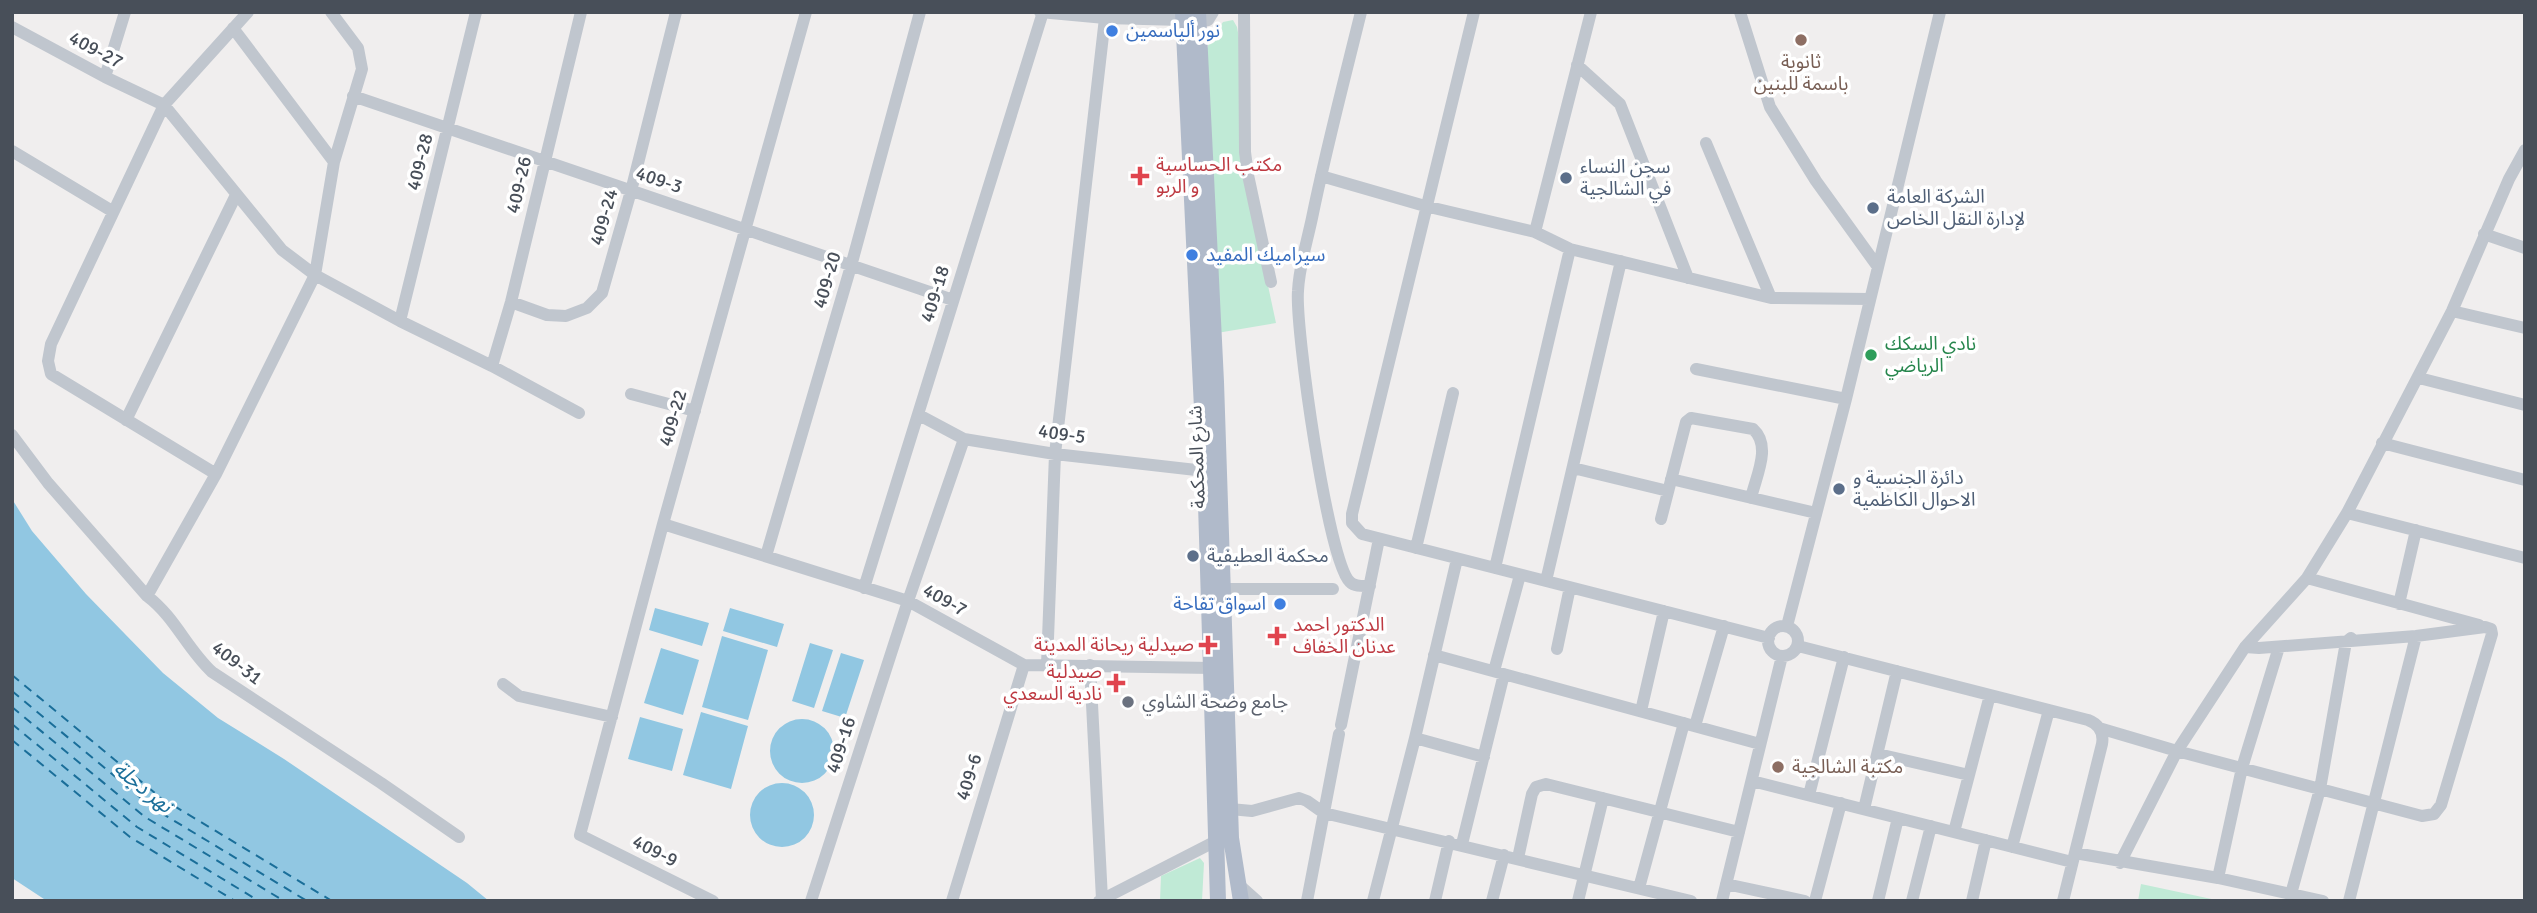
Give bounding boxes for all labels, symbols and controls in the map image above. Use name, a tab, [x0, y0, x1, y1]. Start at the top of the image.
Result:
place label: نور ألياسمين	[1126, 19, 1220, 43]
marker: نور ألياسمين	[1104, 23, 1120, 39]
street label: 409-27	[65, 26, 127, 74]
marker: ثانوية باسمة للبنين	[1793, 32, 1809, 48]
place label: ثانوية باسمة للبنين	[1754, 50, 1848, 96]
street label: 409-28	[401, 131, 439, 193]
place label: مكتب الحساسية و الربو	[1156, 153, 1282, 199]
street label: 409-26	[501, 154, 537, 216]
place label: سجن النساء في الشالجية	[1580, 155, 1671, 203]
street label: 409-3	[633, 161, 685, 199]
marker: مكتب الحساسية و الربو	[1130, 166, 1150, 186]
marker: سجن النساء في الشالجية	[1558, 170, 1574, 186]
place label: الشركة العامة لإدارة النقل الخاص	[1887, 185, 2025, 231]
street label: 409-24	[584, 186, 624, 248]
marker: الشركة العامة لإدارة النقل الخاص	[1865, 200, 1881, 216]
place label: سيراميك المفيد	[1206, 243, 1325, 267]
marker: سيراميك المفيد	[1184, 247, 1200, 263]
street label: 409-20	[807, 249, 847, 311]
street label: 409-18	[915, 263, 955, 325]
place label: نادي السكك الرياضي	[1885, 332, 1976, 380]
marker: نادي السكك الرياضي	[1863, 347, 1879, 363]
street label: 409-22	[653, 387, 693, 449]
street label: شارع المحكمة	[1183, 405, 1212, 509]
street label: 409-5	[1037, 419, 1087, 449]
place label: دائرة الجنسية و الاحوال الكاظمية	[1853, 466, 1975, 512]
marker: دائرة الجنسية و الاحوال الكاظمية	[1831, 481, 1847, 497]
place label: محكمة العطيفية	[1207, 544, 1329, 568]
marker: محكمة العطيفية	[1185, 548, 1201, 564]
street label: 409-7	[919, 578, 971, 622]
place label: اسواق تفاحة	[1173, 592, 1266, 616]
marker: اسواق تفاحة	[1272, 596, 1288, 612]
place label: الدكتور احمد عدنان الخفاف	[1293, 613, 1396, 659]
marker: الدكتور احمد عدنان الخفاف	[1267, 626, 1287, 646]
place label: صيدلية ريحانة المدينة	[1034, 633, 1194, 657]
street label: 409-31	[207, 636, 267, 690]
marker: صيدلية ريحانة المدينة	[1200, 637, 1216, 653]
place label: صيدلية نادية السعدي	[1003, 660, 1102, 708]
marker: صيدلية نادية السعدي	[1108, 675, 1124, 691]
place label: جامع وضحة الشاوي	[1142, 690, 1288, 716]
marker: جامع وضحة الشاوي	[1120, 694, 1136, 710]
street label: 409-16	[821, 714, 861, 776]
street label: 409-6	[951, 751, 987, 803]
water label: نهر دجلة	[108, 755, 179, 819]
place label: مكتبة الشالجية	[1792, 755, 1903, 779]
marker: مكتبة الشالجية	[1770, 759, 1786, 775]
street label: 409-9	[628, 829, 682, 873]

